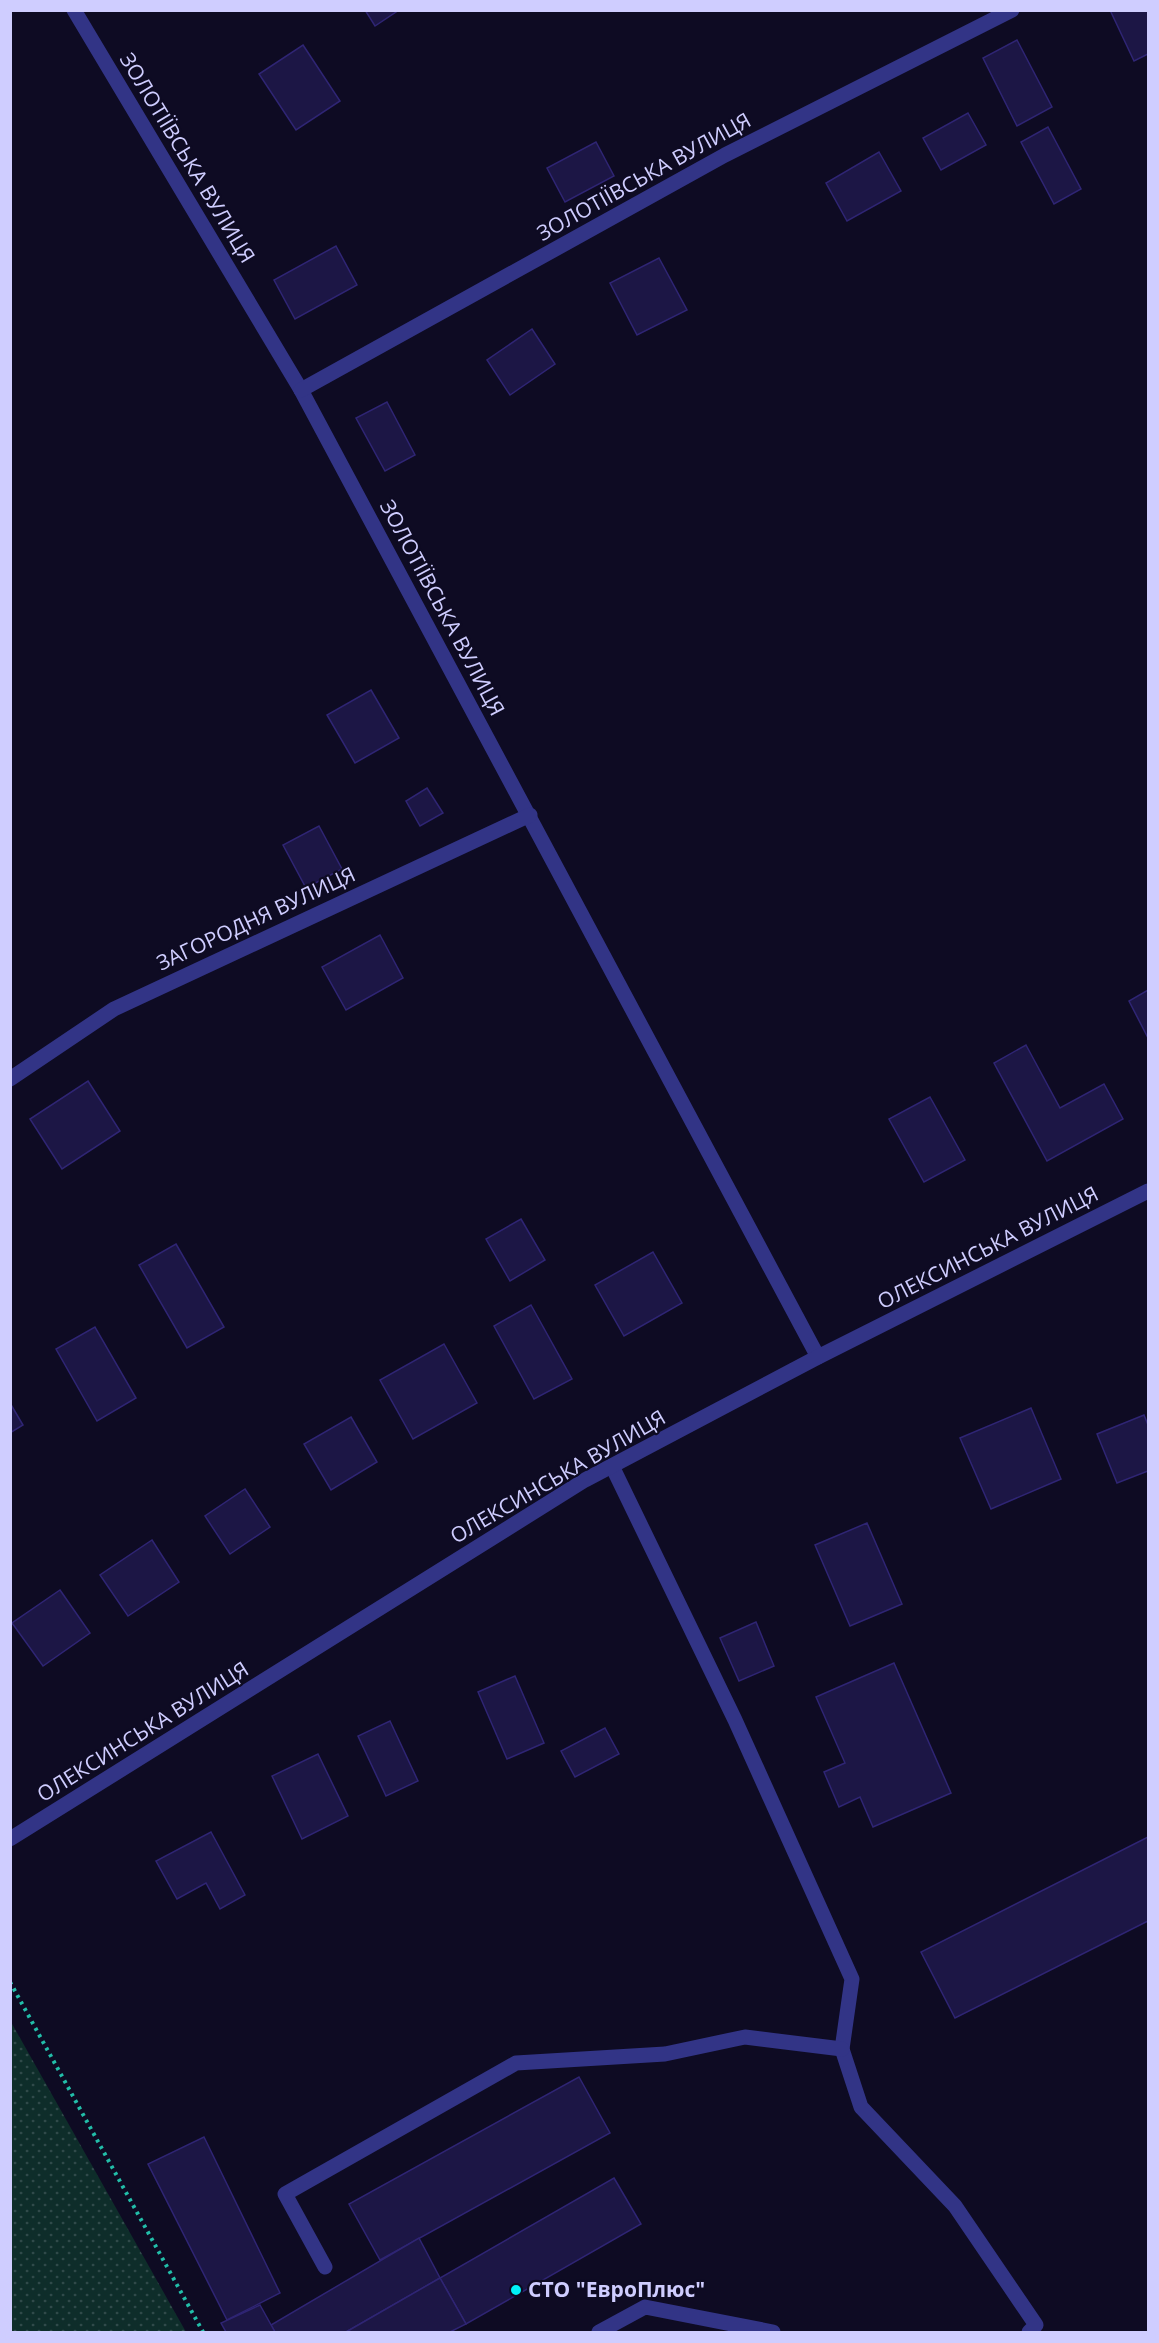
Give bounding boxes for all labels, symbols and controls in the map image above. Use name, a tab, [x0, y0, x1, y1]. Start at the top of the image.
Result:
street label: ЗОЛОТІЇВСЬКА ВУЛИЦЯ	[114, 47, 262, 268]
street label: ЗОЛОТІЇВСЬКА ВУЛИЦЯ	[531, 106, 756, 247]
street label: ЗОЛОТІЇВСЬКА ВУЛИЦЯ	[374, 495, 512, 720]
street label: ЗАГОРОДНЯ ВУЛИЦЯ	[152, 860, 360, 977]
street label: ОЛЕКСИНСЬКА ВУЛИЦЯ	[872, 1179, 1103, 1315]
street label: ОЛЕКСИНСЬКА ВУЛИЦЯ	[445, 1403, 670, 1549]
street label: ОЛЕКСИНСЬКА ВУЛИЦЯ	[31, 1655, 253, 1808]
place label: СТО "ЕвроПлюс"	[528, 2275, 705, 2303]
marker: СТО "ЕвроПлюс"	[509, 2283, 523, 2297]

